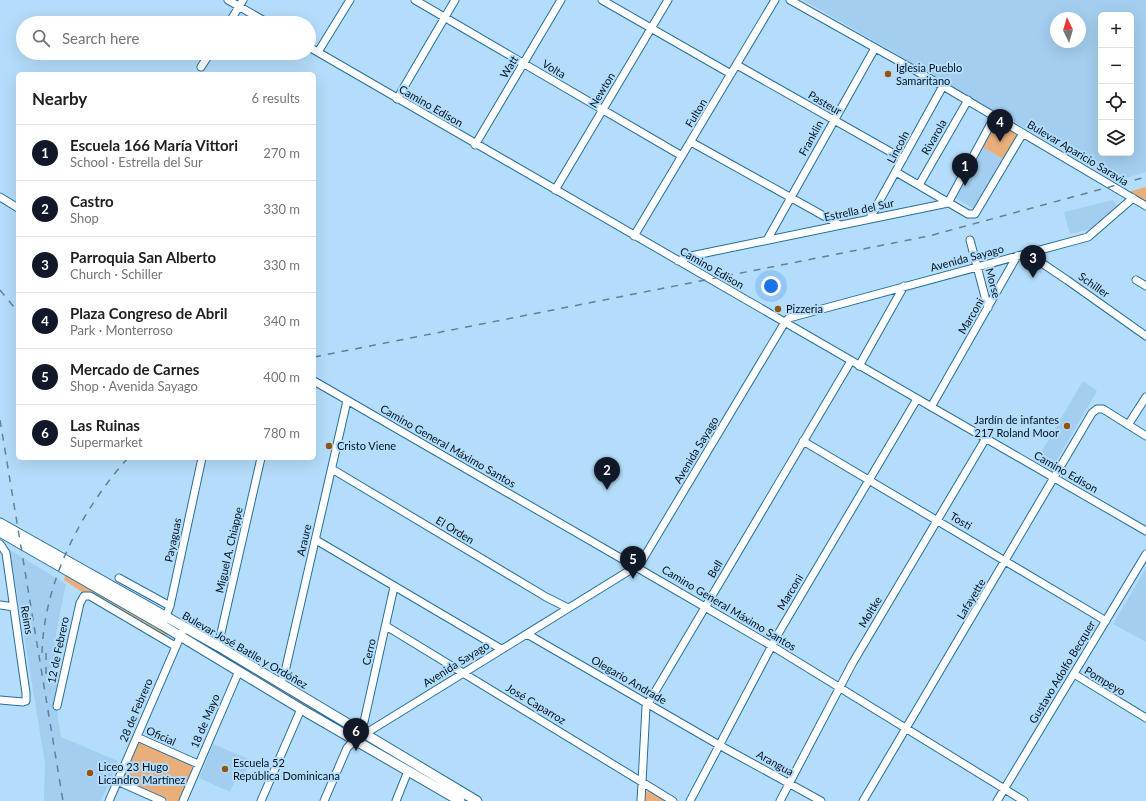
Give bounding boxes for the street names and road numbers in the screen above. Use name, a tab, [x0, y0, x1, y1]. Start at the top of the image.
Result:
street label: Watt	[497, 53, 520, 80]
street label: Volta	[540, 57, 568, 81]
street label: Newton	[586, 70, 617, 110]
street label: Camino Edison	[397, 82, 466, 129]
street label: Pasteur	[806, 88, 844, 117]
street label: Fulton	[682, 96, 709, 129]
street label: Rivarola	[918, 117, 949, 157]
street label: Bulevar Aparicio Saravia	[1025, 117, 1131, 188]
street label: Franklin	[796, 118, 826, 158]
street label: Lincoln	[884, 128, 911, 165]
street label: Estrella del Sur	[823, 196, 895, 223]
street label: Avenida Sayago	[929, 241, 1005, 274]
street label: Camino Edison	[678, 244, 747, 291]
street label: Morse	[983, 266, 1004, 300]
street label: Schiller	[1076, 269, 1112, 300]
street label: Marconi	[955, 295, 986, 336]
street label: Camino General Máximo Santos	[378, 401, 519, 490]
street label: Avenida Sayago	[671, 414, 721, 486]
street label: Camino Edison	[1032, 448, 1101, 495]
street label: Miguel A. Chiappe	[212, 505, 245, 594]
street label: Tosti	[948, 509, 975, 532]
street label: El Orden	[434, 513, 477, 546]
street label: Payaguas	[161, 516, 184, 563]
street label: Araure	[294, 522, 314, 557]
street label: Bell	[704, 558, 725, 580]
street label: Camino General Máximo Santos	[660, 562, 799, 653]
street label: Marconi	[774, 571, 805, 612]
street label: Lafayette	[953, 576, 988, 621]
street label: Moltke	[855, 594, 884, 630]
street label: Reims	[19, 605, 36, 635]
street label: Bulevar José Batlle y Ordóñez	[180, 608, 310, 691]
street label: 12 de Febrero	[44, 615, 71, 684]
street label: Gustavo Adolfo Becquer	[1026, 618, 1097, 725]
street label: Cerro	[359, 637, 378, 667]
street label: Avenida Sayago	[420, 638, 491, 689]
street label: Olegario Andrade	[589, 653, 669, 706]
street label: Pompeyo	[1083, 663, 1128, 698]
street label: 28 de Febrero	[116, 676, 155, 743]
street label: José Caparroz	[504, 681, 569, 727]
street label: 18 de Mayo	[187, 692, 222, 750]
street label: Oficial	[144, 723, 178, 748]
street label: Arangua	[754, 747, 796, 778]

